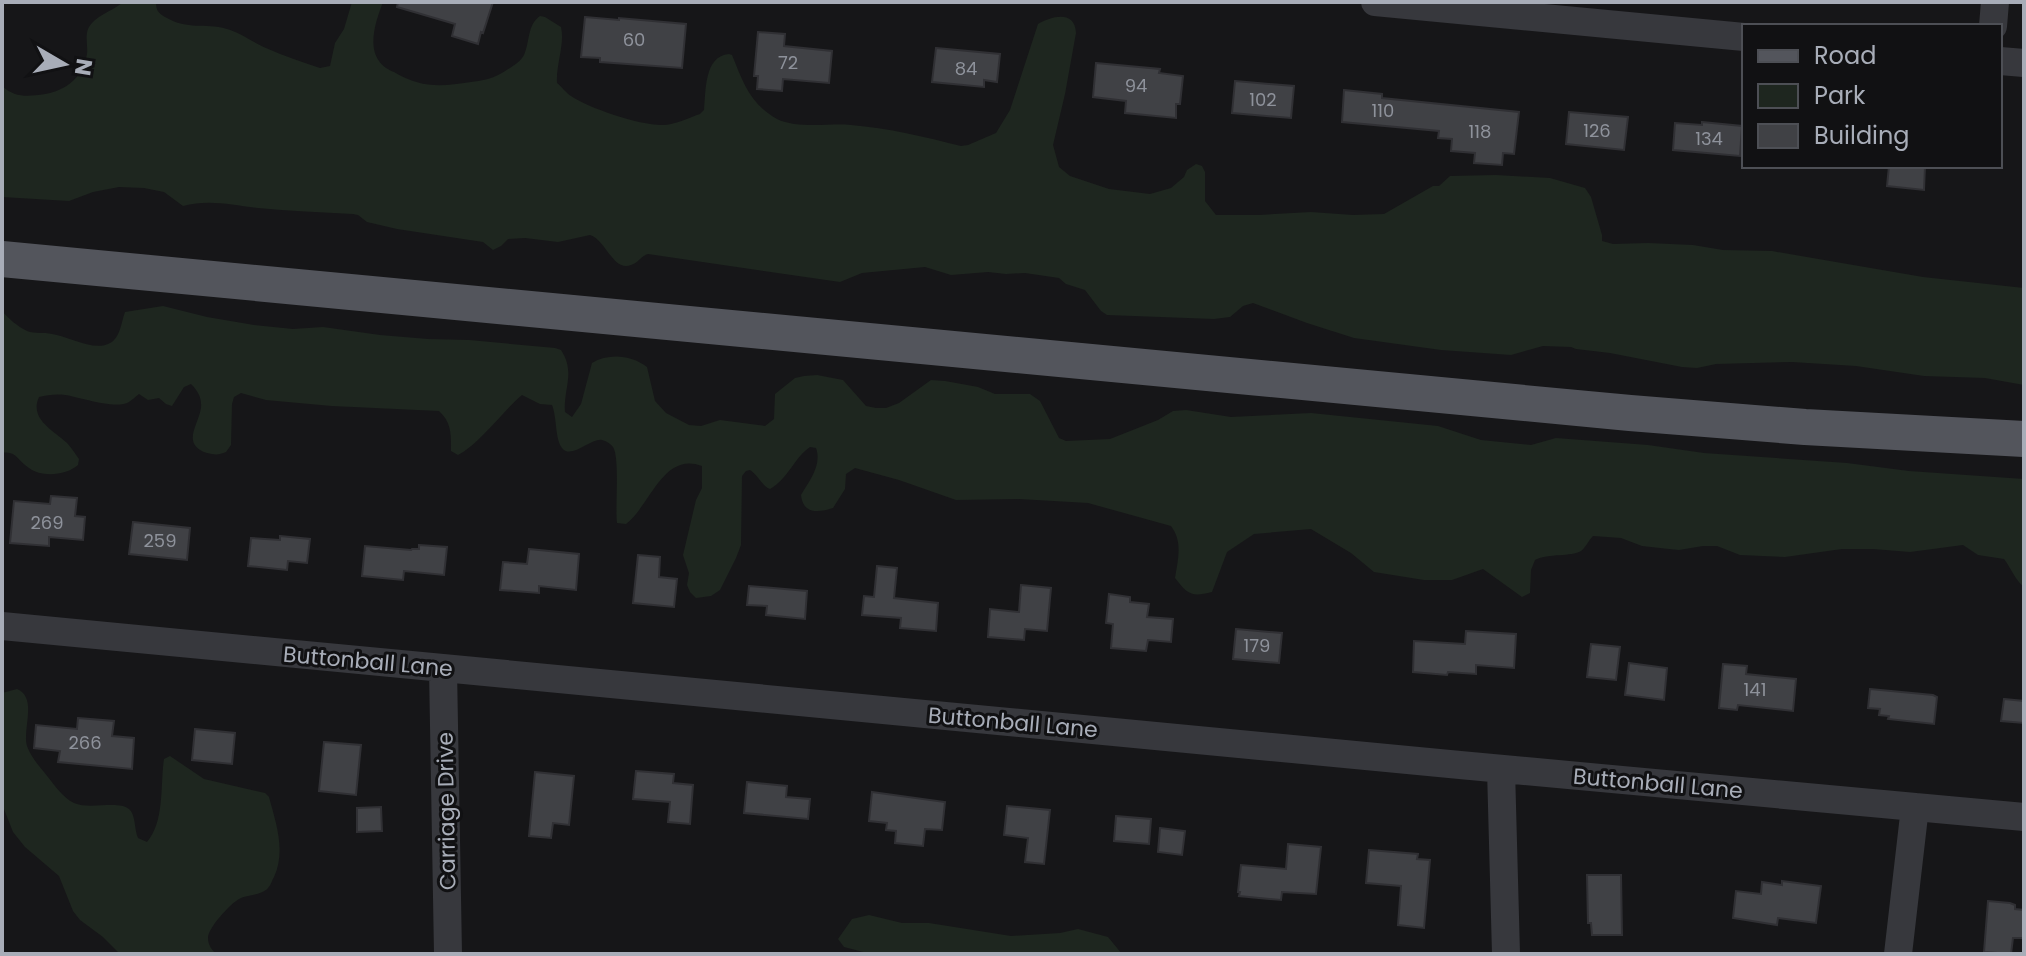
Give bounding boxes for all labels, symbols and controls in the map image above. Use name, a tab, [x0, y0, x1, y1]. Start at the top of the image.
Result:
north arrow	[24, 24, 104, 104]
legend	[1742, 24, 2002, 168]
house number: 60	[623, 27, 645, 52]
text: Road	[1814, 39, 1876, 72]
house number: 72	[778, 50, 798, 75]
text: N	[67, 56, 100, 78]
house number: 84	[955, 56, 977, 81]
house number: 94	[1125, 73, 1147, 98]
text: Park	[1814, 79, 1866, 112]
house number: 102	[1249, 87, 1277, 112]
house number: 110	[1372, 98, 1394, 123]
house number: 126	[1583, 118, 1611, 143]
house number: 118	[1469, 119, 1491, 144]
text: Building	[1814, 119, 1910, 152]
house number: 134	[1695, 126, 1723, 151]
house number: 269	[30, 510, 64, 535]
house number: 259	[144, 528, 177, 553]
house number: 179	[1244, 633, 1270, 658]
street label: Buttonball Lane	[282, 639, 454, 684]
house number: 141	[1744, 677, 1766, 702]
street label: Buttonball Lane	[927, 700, 1099, 745]
house number: 266	[68, 730, 102, 755]
street label: Carriage Drive	[430, 732, 463, 890]
street label: Buttonball Lane	[1572, 761, 1744, 806]

